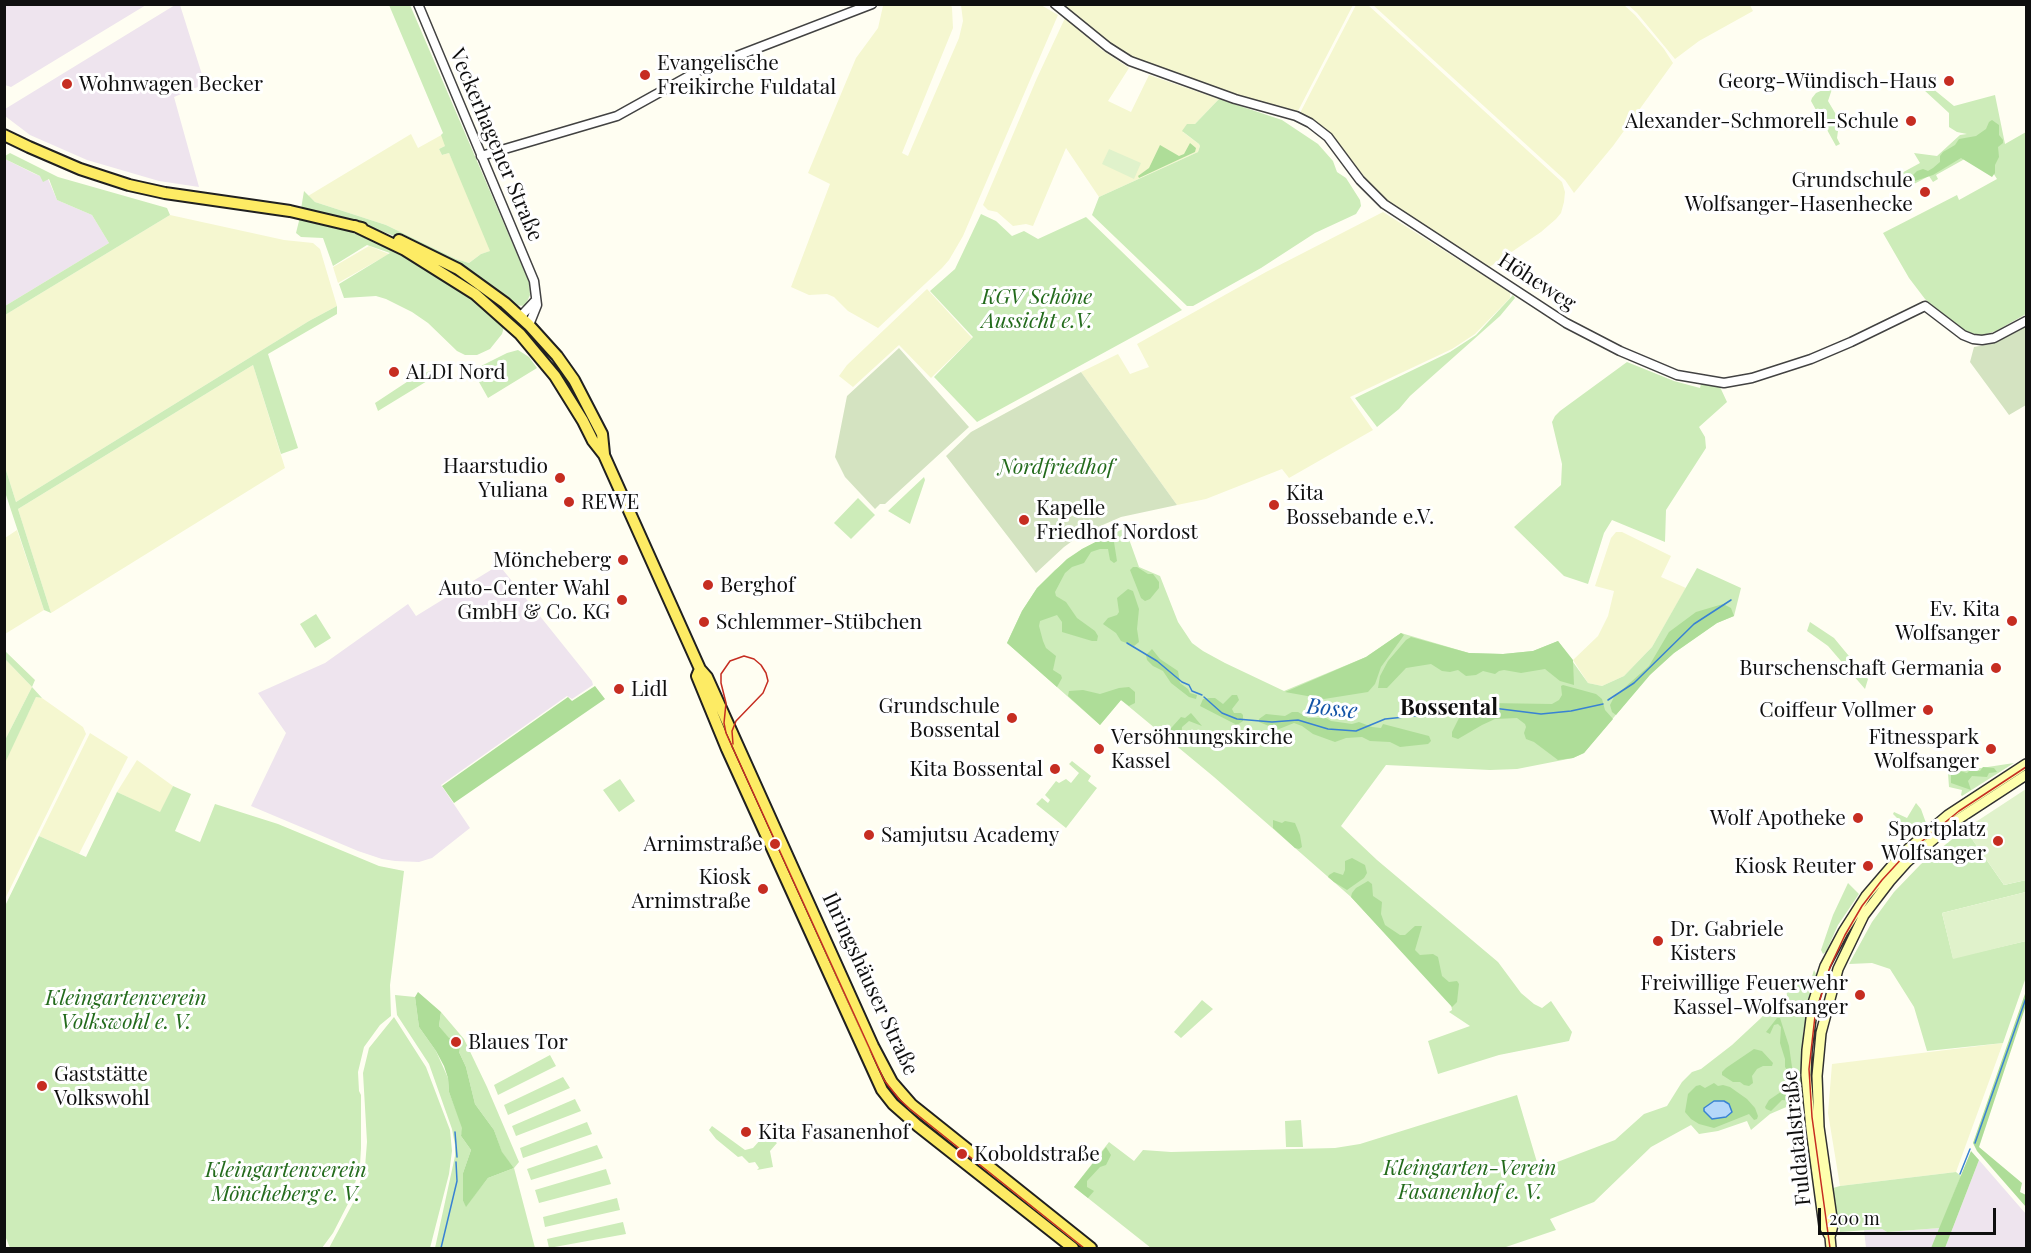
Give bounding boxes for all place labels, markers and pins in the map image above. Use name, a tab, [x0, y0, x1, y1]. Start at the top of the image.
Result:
place label: Evangelische Freikirche Fuldatal	[657, 50, 836, 100]
marker: Evangelische Freikirche Fuldatal	[638, 68, 652, 82]
place label: Georg-Wündisch-Haus	[1718, 68, 1937, 94]
place label: Wohnwagen Becker	[79, 71, 263, 97]
marker: Georg-Wündisch-Haus	[1942, 74, 1956, 88]
marker: Wohnwagen Becker	[60, 77, 74, 91]
place label: Alexander-Schmorell-Schule	[1625, 108, 1899, 134]
marker: Alexander-Schmorell-Schule	[1904, 114, 1918, 128]
place label: Grundschule Wolfsanger-Hasenhecke	[1685, 167, 1913, 217]
marker: Grundschule Wolfsanger-Hasenhecke	[1918, 185, 1932, 199]
place label: ALDI Nord	[406, 359, 506, 385]
marker: ALDI Nord	[387, 365, 401, 379]
place label: Haarstudio Yuliana	[443, 453, 548, 503]
marker: Haarstudio Yuliana	[553, 471, 567, 485]
place label: Kita Bossebande e.V.	[1286, 480, 1434, 530]
place label: REWE	[581, 489, 639, 515]
marker: REWE	[562, 495, 576, 509]
place label: Kapelle Friedhof Nordost	[1036, 495, 1198, 545]
marker: Kita Bossebande e.V.	[1267, 498, 1281, 512]
marker: Kapelle Friedhof Nordost	[1017, 513, 1031, 527]
place label: Möncheberg	[493, 547, 611, 573]
marker: Möncheberg	[616, 553, 630, 567]
place label: Berghof	[720, 572, 795, 598]
place label: Auto-Center Wahl GmbH & Co. KG	[439, 575, 610, 625]
marker: Berghof	[701, 578, 715, 592]
marker: Auto-Center Wahl GmbH & Co. KG	[615, 593, 629, 607]
place label: Ev. Kita Wolfsanger	[1895, 596, 2000, 646]
place label: Schlemmer-Stübchen	[716, 609, 922, 635]
marker: Ev. Kita Wolfsanger	[2005, 614, 2019, 628]
marker: Schlemmer-Stübchen	[697, 615, 711, 629]
place label: Burschenschaft Germania	[1739, 655, 1984, 681]
marker: Burschenschaft Germania	[1989, 661, 2003, 675]
place label: Lidl	[631, 676, 668, 702]
marker: Lidl	[612, 682, 626, 696]
place label: Grundschule Bossental	[878, 693, 1000, 743]
place label: Coiffeur Vollmer	[1759, 697, 1916, 723]
marker: Coiffeur Vollmer	[1921, 703, 1935, 717]
marker: Grundschule Bossental	[1005, 711, 1019, 725]
place label: Versöhnungskirche Kassel	[1111, 724, 1293, 774]
place label: Fitnesspark Wolfsanger	[1868, 724, 1979, 774]
marker: Versöhnungskirche Kassel	[1092, 742, 1106, 756]
marker: Fitnesspark Wolfsanger	[1984, 742, 1998, 756]
place label: Kita Bossental	[910, 756, 1043, 782]
marker: Kita Bossental	[1048, 762, 1062, 776]
place label: Wolf Apotheke	[1710, 805, 1846, 831]
marker: Wolf Apotheke	[1851, 811, 1865, 825]
place label: Sportplatz Wolfsanger	[1881, 816, 1986, 866]
place label: Samjutsu Academy	[881, 822, 1059, 848]
marker: Samjutsu Academy	[862, 828, 876, 842]
place label: Arnimstraße	[644, 831, 763, 857]
marker: Sportplatz Wolfsanger	[1991, 834, 2005, 848]
marker: Arnimstraße	[768, 837, 782, 851]
place label: Kiosk Reuter	[1735, 853, 1856, 879]
marker: Kiosk Reuter	[1861, 859, 1875, 873]
place label: Kiosk Arnimstraße	[632, 864, 751, 914]
marker: Kiosk Arnimstraße	[756, 882, 770, 896]
place label: Dr. Gabriele Kisters	[1670, 916, 1784, 966]
marker: Dr. Gabriele Kisters	[1651, 934, 1665, 948]
place label: Freiwillige Feuerwehr Kassel-Wolfsanger	[1641, 970, 1848, 1020]
marker: Freiwillige Feuerwehr Kassel-Wolfsanger	[1853, 988, 1867, 1002]
place label: Blaues Tor	[468, 1029, 568, 1055]
marker: Blaues Tor	[449, 1035, 463, 1049]
place label: Gaststätte Volkswohl	[54, 1061, 150, 1111]
marker: Gaststätte Volkswohl	[35, 1079, 49, 1093]
place label: Kita Fasanenhof	[758, 1119, 910, 1145]
marker: Kita Fasanenhof	[739, 1125, 753, 1139]
place label: Koboldstraße	[974, 1141, 1100, 1167]
marker: Koboldstraße	[955, 1147, 969, 1161]

